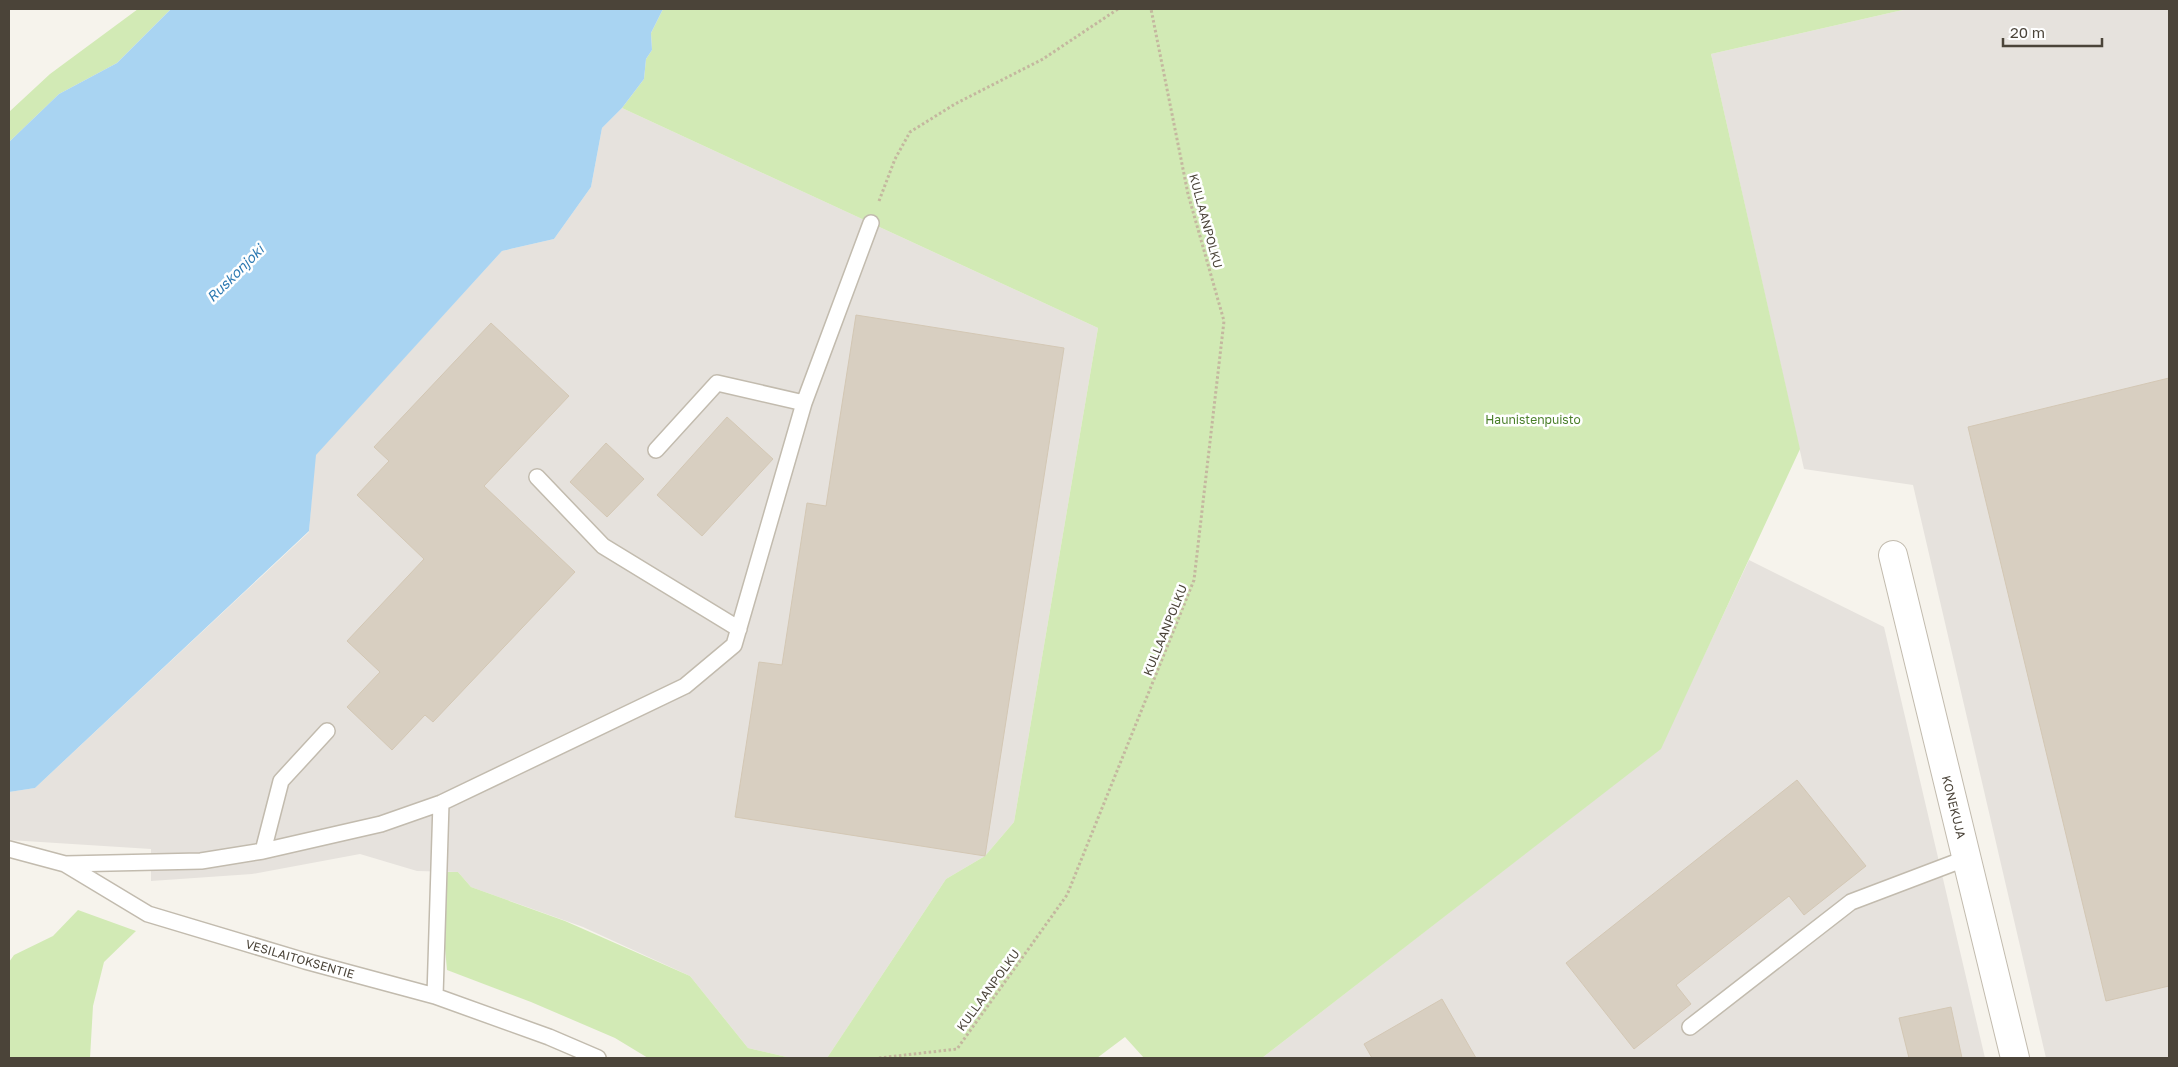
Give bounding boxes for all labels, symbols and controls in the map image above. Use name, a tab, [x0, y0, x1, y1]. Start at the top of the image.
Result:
scale bar	[2003, 15, 2102, 47]
text: 20 m	[2010, 23, 2045, 41]
street label: KULLAANPOLKU	[1186, 172, 1226, 270]
water label: Ruskonjoki	[203, 239, 269, 305]
park label: Haunistenpuisto	[1485, 412, 1581, 427]
street label: KULLAANPOLKU	[1140, 582, 1190, 678]
street label: KONEKUJA	[1939, 774, 1969, 840]
street label: VESILAITOKSENTIE	[244, 936, 356, 982]
street label: KULLAANPOLKU	[953, 946, 1023, 1034]

